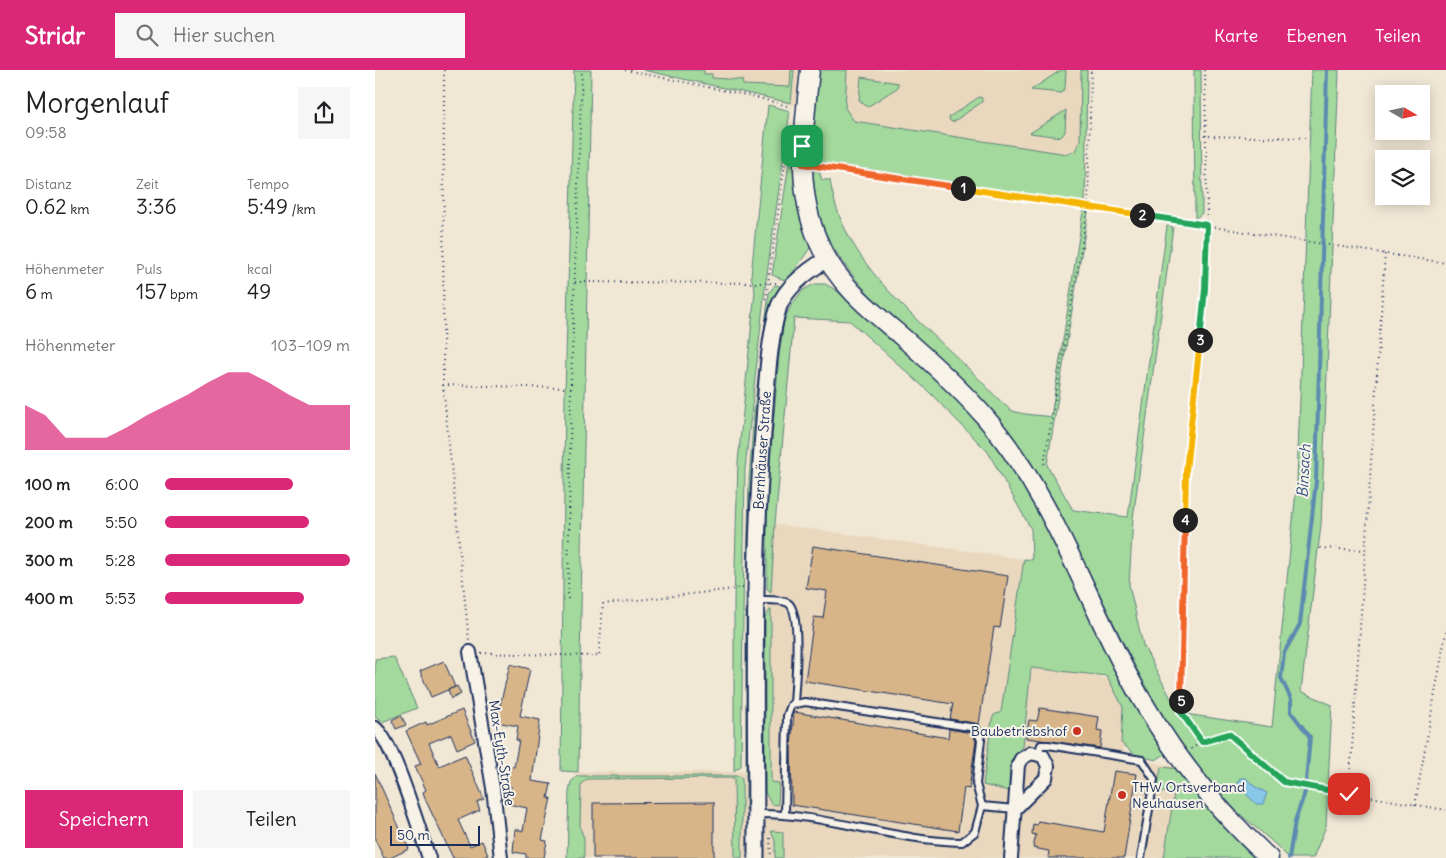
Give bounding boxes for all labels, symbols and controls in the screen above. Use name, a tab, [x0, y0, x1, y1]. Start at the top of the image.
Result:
search box	[115, 13, 465, 58]
text: Stridr	[25, 20, 85, 50]
icon: search	[133, 21, 161, 49]
text: Hier suchen	[173, 23, 275, 47]
text: Karte	[1214, 24, 1258, 47]
text: Ebenen	[1286, 24, 1347, 47]
text: Teilen	[1375, 24, 1421, 47]
text: Morgenlauf	[25, 85, 169, 121]
north arrow	[1375, 85, 1430, 140]
map controls	[1375, 85, 1430, 205]
button: share	[298, 87, 350, 139]
text: 09:58	[25, 122, 67, 142]
pin	[781, 125, 823, 167]
icon: arrive	[788, 132, 816, 160]
button: layers	[1375, 150, 1430, 205]
text: Distanz	[25, 175, 72, 193]
text: Zeit	[136, 175, 159, 193]
text: Tempo	[247, 175, 289, 193]
pin: 1	[951, 176, 975, 200]
text: 1	[961, 179, 966, 197]
text: 0.62	[25, 193, 67, 220]
text: 3:36	[136, 193, 177, 220]
text: 5:49	[247, 193, 288, 220]
text: km	[67, 200, 90, 218]
text: /km	[288, 200, 316, 218]
pin: 2	[1129, 202, 1155, 228]
text: 2	[1139, 206, 1146, 224]
text: Höhenmeter	[25, 260, 104, 278]
text: Puls	[136, 260, 162, 278]
text: kcal	[247, 260, 272, 278]
text: 6	[25, 278, 37, 305]
text: 157	[136, 278, 167, 305]
text: 49	[247, 278, 271, 305]
text: m	[37, 285, 53, 303]
text: bpm	[167, 285, 198, 303]
pin: 3	[1187, 328, 1213, 352]
text: 3	[1197, 331, 1204, 349]
text: Höhenmeter	[25, 335, 116, 355]
text: 103–109 m	[271, 335, 350, 355]
street label: Bernhäuser Straße	[749, 390, 775, 510]
water label: Binsach	[1293, 443, 1314, 498]
text: 100 m	[25, 474, 70, 494]
text: 6:00	[105, 474, 139, 494]
pin: 4	[1173, 508, 1197, 532]
text: 4	[1181, 511, 1190, 529]
text: 200 m	[25, 512, 73, 532]
text: 5:50	[105, 512, 138, 532]
text: 300 m	[25, 550, 73, 570]
text: 5:28	[105, 550, 136, 570]
text: 400 m	[25, 588, 73, 608]
text: 5:53	[105, 588, 136, 608]
pin: 5	[1169, 688, 1193, 714]
text: 5	[1177, 692, 1186, 710]
street label: Max-Eyth-Straße	[485, 699, 519, 807]
place label: Baubetriebshof	[971, 722, 1067, 740]
marker: Baubetriebshof	[1071, 725, 1083, 737]
pin	[1328, 773, 1370, 815]
place label: THW Ortsverband Neuhausen	[1132, 778, 1245, 812]
icon: check	[1335, 780, 1363, 808]
marker: THW Ortsverband Neuhausen	[1116, 789, 1128, 801]
button: Speichern	[25, 790, 183, 848]
button: Teilen	[193, 790, 350, 848]
scale bar	[390, 823, 480, 846]
text: 50 m	[397, 826, 430, 844]

